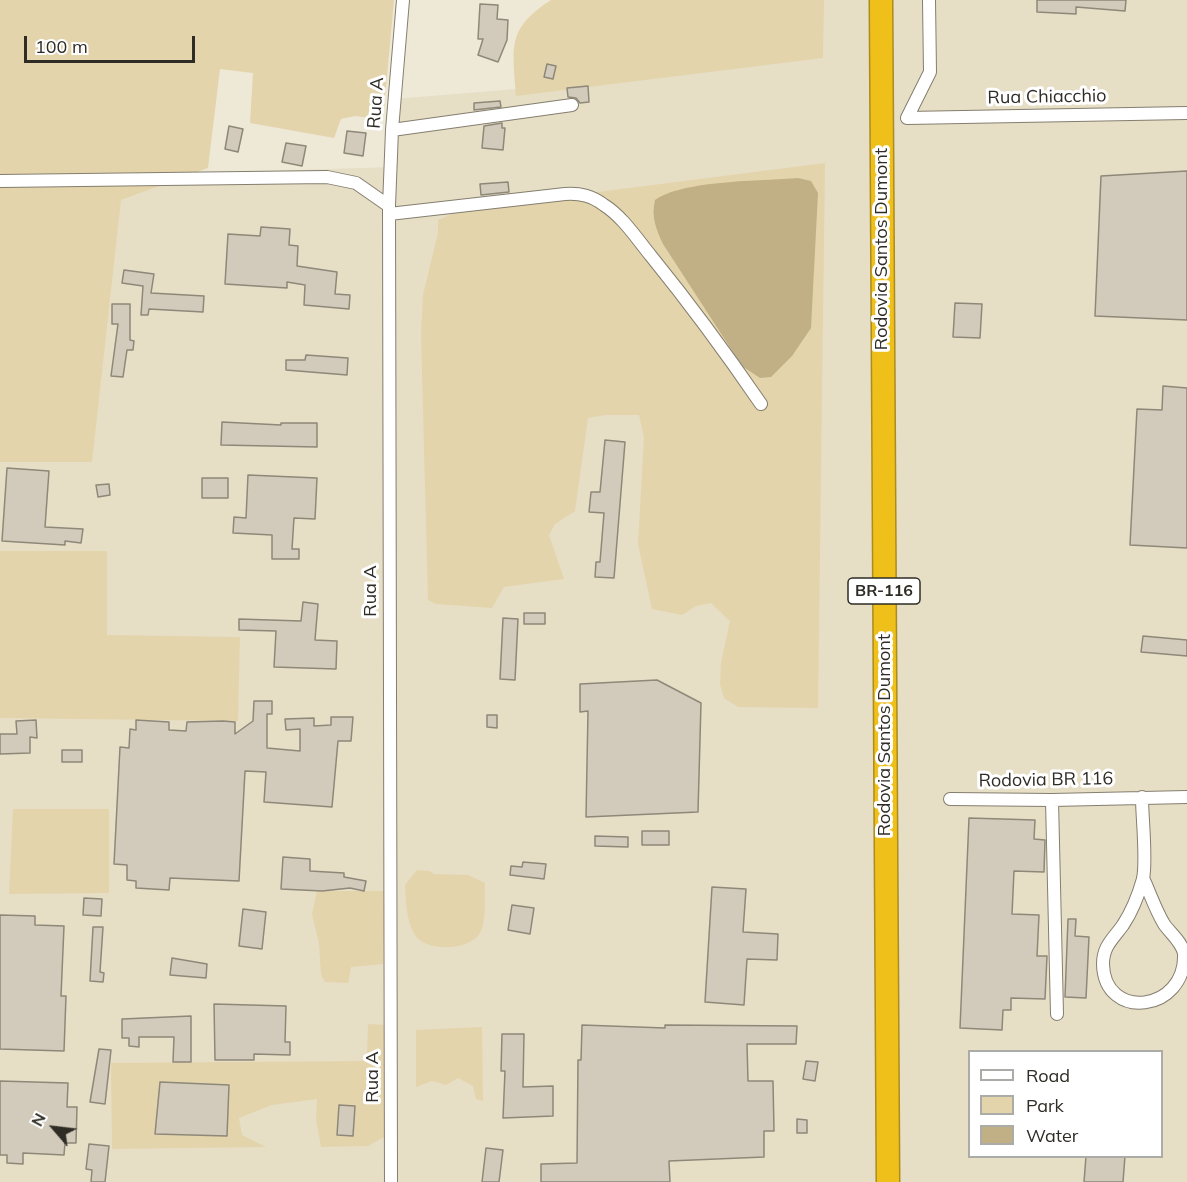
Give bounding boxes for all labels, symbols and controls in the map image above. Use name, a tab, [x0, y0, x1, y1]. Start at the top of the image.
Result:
scale bar	[27, 24, 198, 62]
text: 100 m	[35, 35, 88, 58]
street label: Rua A	[363, 77, 389, 129]
street label: Rua Chiacchio	[987, 85, 1107, 109]
street label: Rodovia Santos Dumont	[871, 148, 893, 350]
street label: Rua A	[360, 565, 382, 617]
road number: BR-116	[848, 578, 920, 604]
street label: Rodovia Santos Dumont	[874, 634, 896, 836]
street label: Rodovia BR 116	[979, 768, 1113, 792]
legend	[968, 1050, 1163, 1158]
street label: Rua A	[362, 1051, 384, 1103]
text: Road	[1026, 1064, 1070, 1087]
text: Park	[1026, 1094, 1064, 1117]
north arrow	[24, 1098, 84, 1158]
text: N	[26, 1110, 50, 1130]
text: Water	[1026, 1124, 1078, 1147]

